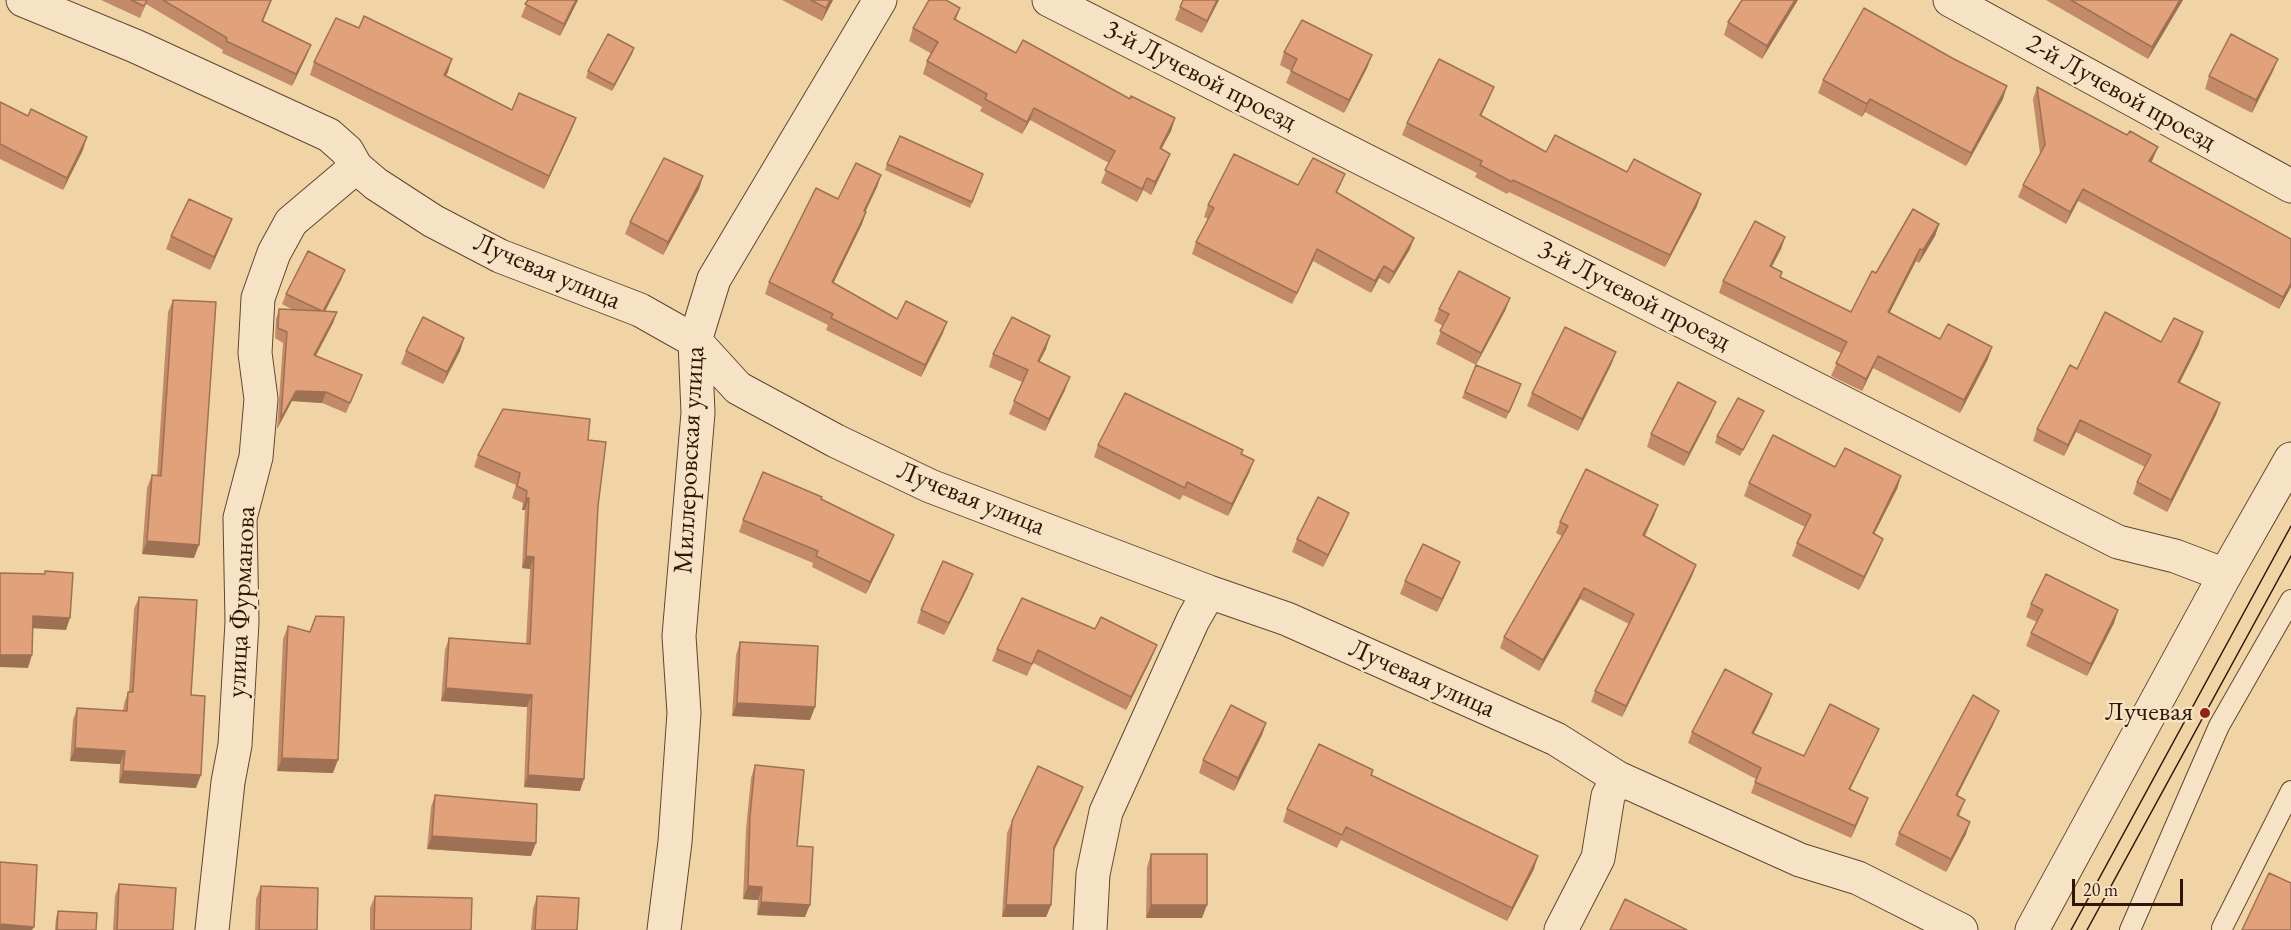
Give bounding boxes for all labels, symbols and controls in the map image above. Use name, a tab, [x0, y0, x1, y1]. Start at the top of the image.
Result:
street label: 3-й Лучевой проезд	[1098, 13, 1302, 139]
street label: 2-й Лучевой проезд	[2021, 27, 2221, 159]
street label: Лучевая улица	[469, 227, 625, 317]
street label: 3-й Лучевой проезд	[1532, 233, 1736, 359]
street label: Миллеровская улица	[668, 345, 712, 575]
street label: Лучевая улица	[892, 455, 1050, 543]
street label: улица Фурманова	[221, 505, 263, 699]
street label: Лучевая улица	[1344, 632, 1500, 726]
place label: Лучевая	[2105, 697, 2193, 729]
marker: Лучевая	[2198, 706, 2212, 720]
scale bar	[2075, 867, 2186, 905]
text: 20 m	[2083, 878, 2118, 901]

